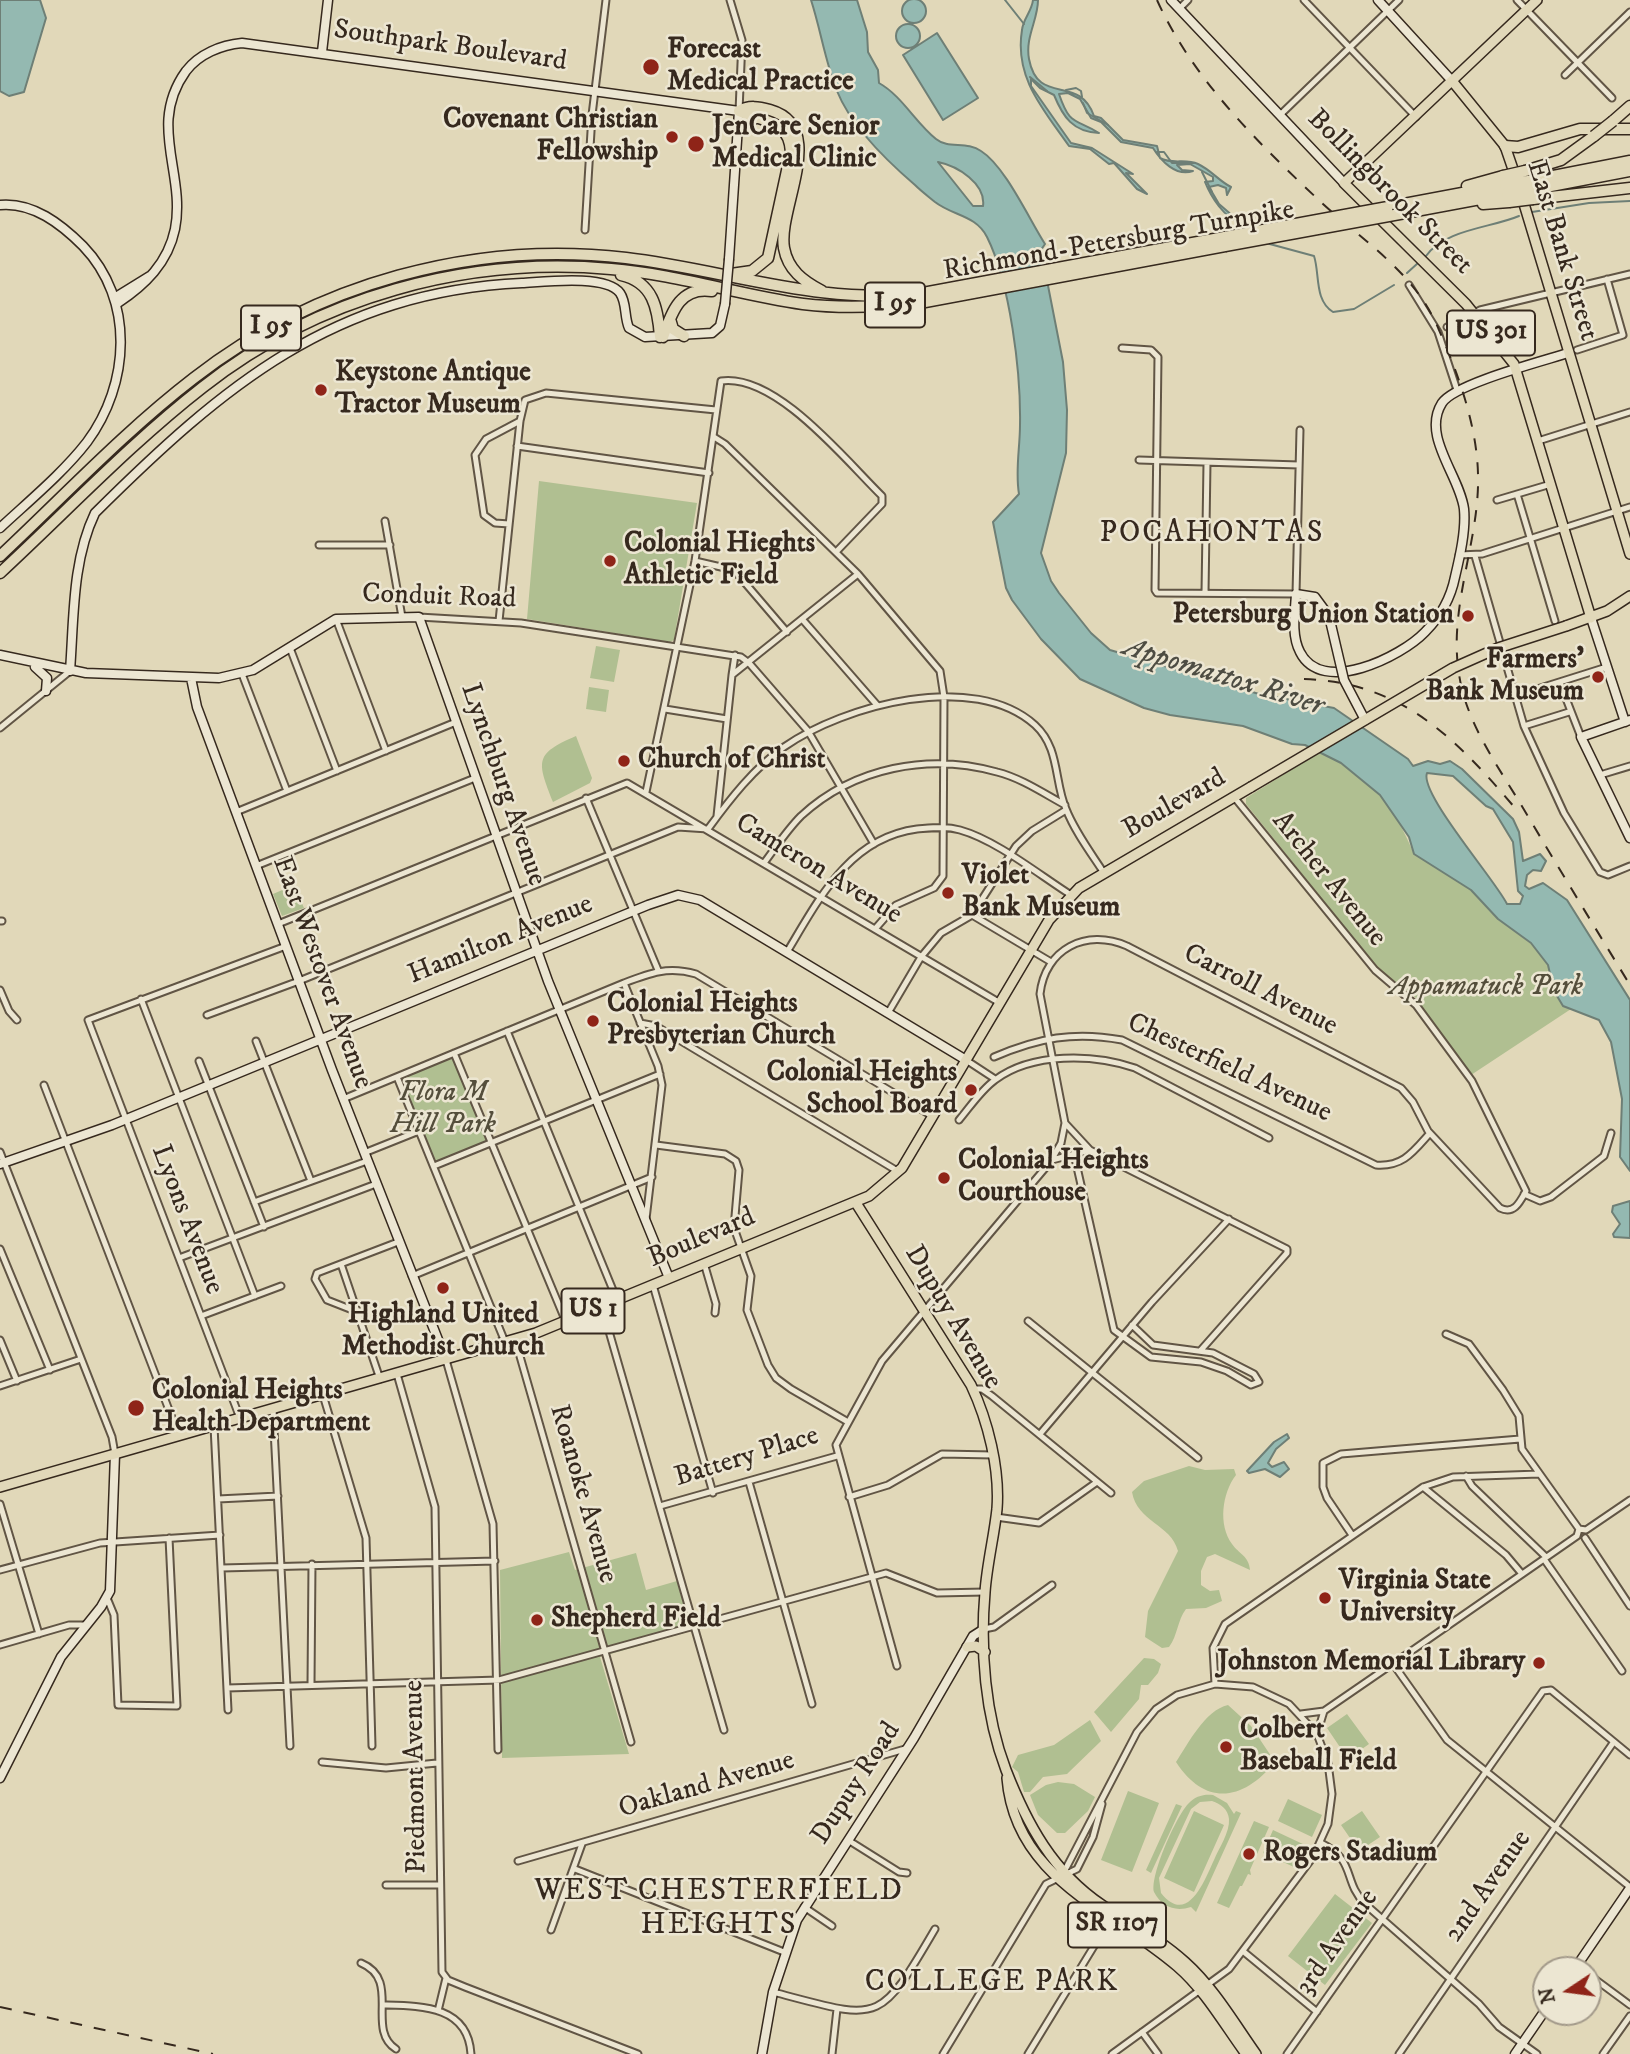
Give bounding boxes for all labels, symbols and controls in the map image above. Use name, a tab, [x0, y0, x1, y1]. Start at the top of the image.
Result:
street label: Southpark Boulevard	[331, 14, 569, 80]
place label: Forecast Medical Practice	[667, 34, 854, 100]
marker: Forecast Medical Practice	[641, 57, 661, 77]
street label: Bollingbrook Street	[1299, 103, 1479, 283]
place label: Covenant Christian Fellowship	[443, 104, 658, 170]
place label: JenCare Senior Medical Clinic	[712, 111, 879, 177]
marker: Covenant Christian Fellowship	[664, 129, 680, 145]
marker: JenCare Senior Medical Clinic	[686, 134, 706, 154]
street label: East Bank Street	[1518, 157, 1604, 345]
street label: Richmond-Petersburg Turnpike	[941, 195, 1297, 289]
road number: I 95	[865, 282, 925, 328]
road number: I 95	[241, 306, 301, 350]
road number: US 301	[1447, 310, 1535, 356]
place label: Keystone Antique Tractor Museum	[335, 357, 531, 423]
marker: Keystone Antique Tractor Museum	[313, 382, 329, 398]
district label: POCAHONTAS	[1101, 517, 1323, 553]
place label: Colonial Hieghts Athletic Field	[624, 528, 815, 594]
marker: Colonial Hieghts Athletic Field	[602, 553, 618, 569]
street label: Conduit Road	[361, 579, 517, 617]
place label: Petersburg Union Station	[1172, 599, 1454, 633]
marker: Petersburg Union Station	[1460, 608, 1476, 624]
water label: Appomattox River	[1119, 630, 1327, 726]
place label: Farmers' Bank Museum	[1426, 644, 1584, 710]
marker: Farmers' Bank Museum	[1590, 669, 1606, 685]
street label: Lynchburg Avenue	[452, 679, 552, 891]
place label: Church of Christ	[638, 744, 825, 778]
marker: Church of Christ	[616, 753, 632, 769]
street label: Boulevard	[1118, 762, 1232, 848]
street label: Archer Avenue	[1263, 806, 1393, 954]
street label: Cameron Avenue	[729, 807, 907, 933]
street label: East Westover Avenue	[263, 852, 379, 1094]
place label: Violet Bank Museum	[962, 860, 1120, 926]
marker: Violet Bank Museum	[940, 885, 956, 901]
street label: Hamilton Avenue	[404, 889, 598, 993]
street label: Carroll Avenue	[1177, 938, 1343, 1044]
park label: Appamatuck Park	[1389, 971, 1583, 1005]
place label: Colonial Heights Presbyterian Church	[607, 988, 835, 1054]
street label: Chesterfield Avenue	[1121, 1007, 1337, 1131]
marker: Colonial Heights Presbyterian Church	[585, 1013, 601, 1029]
place label: Colonial Heights School Board	[766, 1057, 957, 1123]
park label: Flora M Hill Park	[390, 1077, 496, 1143]
marker: Colonial Heights School Board	[963, 1082, 979, 1098]
street label: Lyons Avenue	[142, 1141, 230, 1299]
place label: Colonial Heights Courthouse	[958, 1145, 1149, 1211]
marker: Colonial Heights Courthouse	[936, 1170, 952, 1186]
street label: Boulevard	[643, 1201, 761, 1277]
street label: Dupuy Avenue	[896, 1240, 1008, 1396]
marker: Highland United Methodist Church	[435, 1280, 451, 1296]
road number: US 1	[562, 1288, 624, 1334]
place label: Highland United Methodist Church	[341, 1299, 545, 1365]
place label: Colonial Heights Health Department	[152, 1375, 370, 1441]
marker: Colonial Heights Health Department	[126, 1398, 146, 1418]
street label: Roanoke Avenue	[540, 1401, 624, 1587]
street label: Battery Place	[671, 1420, 823, 1496]
place label: Virginia State University	[1339, 1565, 1491, 1631]
marker: Virginia State University	[1317, 1590, 1333, 1606]
place label: Shepherd Field	[551, 1603, 721, 1637]
marker: Shepherd Field	[529, 1612, 545, 1628]
place label: Johnston Memorial Library	[1217, 1646, 1525, 1680]
marker: Johnston Memorial Library	[1531, 1655, 1547, 1671]
street label: Piedmont Avenue	[399, 1680, 435, 1874]
place label: Colbert Baseball Field	[1240, 1714, 1397, 1780]
street label: Dupuy Road	[805, 1716, 909, 1852]
marker: Colbert Baseball Field	[1218, 1739, 1234, 1755]
street label: Oakland Avenue	[615, 1745, 799, 1827]
street label: 2nd Avenue	[1438, 1825, 1540, 1949]
place label: Rogers Stadium	[1263, 1837, 1437, 1871]
marker: Rogers Stadium	[1241, 1846, 1257, 1862]
district label: WEST CHESTERFIELD HEIGHTS	[536, 1875, 902, 1946]
street label: 3rd Avenue	[1289, 1884, 1387, 2002]
road number: SR 1107	[1068, 1902, 1166, 1948]
north arrow	[1532, 1956, 1602, 2026]
district label: COLLEGE PARK	[866, 1966, 1118, 2002]
text: N	[1535, 1985, 1561, 2006]

